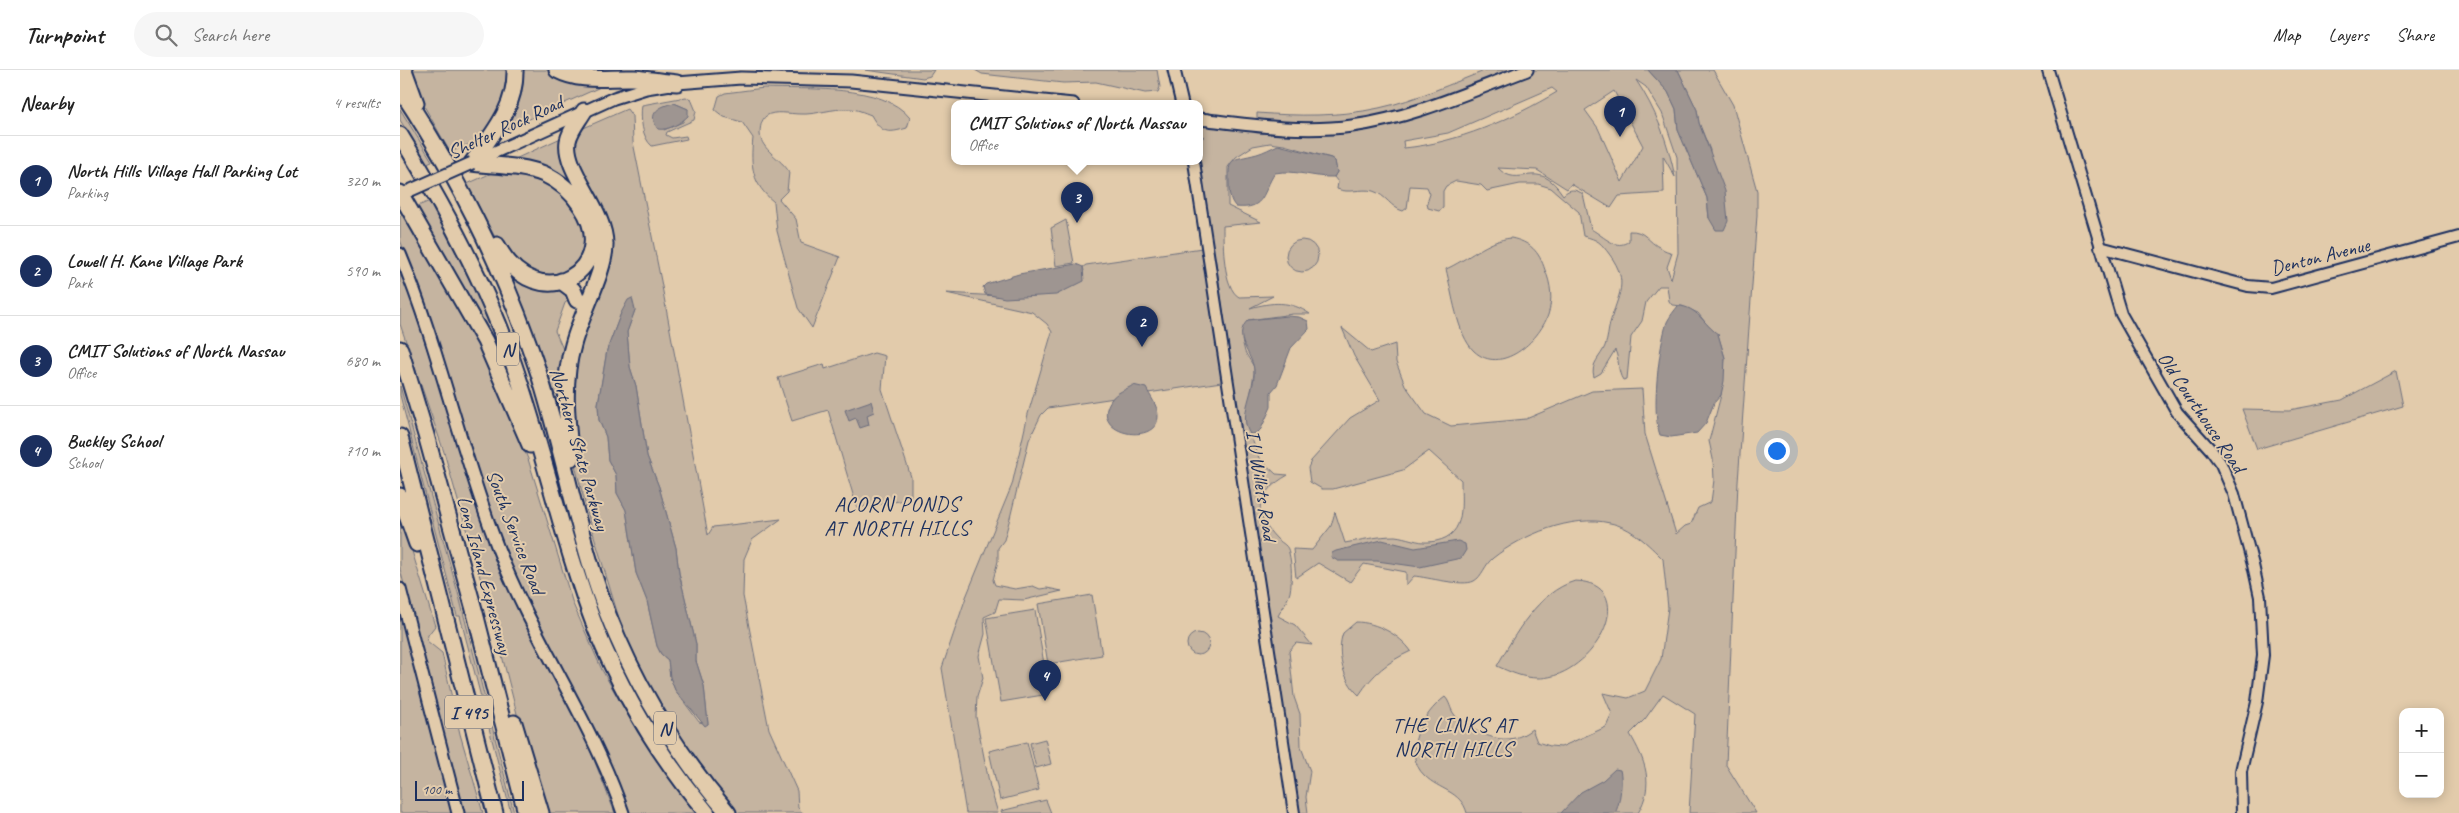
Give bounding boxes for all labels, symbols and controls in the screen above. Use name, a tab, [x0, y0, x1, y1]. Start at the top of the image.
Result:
search box	[134, 12, 484, 57]
text: Turnpoint	[25, 20, 104, 50]
icon: search	[152, 21, 180, 49]
text: Search here	[192, 23, 269, 47]
text: Map	[2273, 24, 2301, 46]
text: Layers	[2329, 24, 2368, 46]
text: Share	[2396, 24, 2434, 46]
street label: Shelter Rock Road	[444, 89, 570, 165]
text: Nearby	[20, 90, 73, 116]
text: 4 results	[333, 93, 380, 113]
pin: 1	[1604, 96, 1636, 137]
popup	[951, 100, 1203, 165]
text: CMIT Solutions of North Nassau	[968, 111, 1186, 135]
text: Office	[968, 135, 998, 155]
text: North Hills Village Hall Parking Lot	[67, 159, 297, 183]
text: 1	[32, 171, 40, 191]
text: 320 m	[346, 171, 380, 191]
pin: 3	[1061, 182, 1093, 223]
text: Parking	[67, 183, 108, 203]
street label: Denton Avenue	[2268, 232, 2373, 281]
text: Lowell H. Kane Village Park	[67, 249, 242, 273]
text: 2	[32, 261, 40, 281]
text: 590 m	[346, 261, 380, 281]
text: Park	[67, 273, 92, 293]
pin: 2	[1126, 306, 1158, 347]
road number: N	[497, 332, 519, 366]
text: CMIT Solutions of North Nassau	[67, 339, 284, 363]
street label: Old Courthouse Road	[2152, 347, 2253, 480]
text: 3	[32, 351, 40, 371]
text: 680 m	[346, 351, 380, 371]
text: Office	[67, 363, 96, 383]
street label: Northern State Parkway	[544, 365, 615, 535]
street label: I U Willets Road	[1240, 428, 1283, 545]
text: Buckley School	[67, 429, 161, 453]
your location	[1764, 438, 1790, 464]
text: 4	[32, 441, 40, 461]
text: 710 m	[346, 441, 380, 461]
text: School	[67, 453, 101, 473]
street label: South Service Road	[480, 467, 552, 601]
district label: ACORN PONDS AT NORTH HILLS	[824, 491, 973, 541]
street label: Long Island Expressway	[451, 493, 518, 659]
pin: 4	[1029, 660, 1061, 701]
road number: I 495	[445, 696, 493, 729]
map controls	[2399, 708, 2444, 798]
button: +	[2399, 708, 2444, 753]
road number: N	[654, 711, 676, 744]
district label: THE LINKS AT NORTH HILLS	[1392, 712, 1519, 762]
button: −	[2399, 753, 2444, 798]
scale bar	[415, 778, 524, 801]
text: 100 m	[422, 781, 452, 798]

